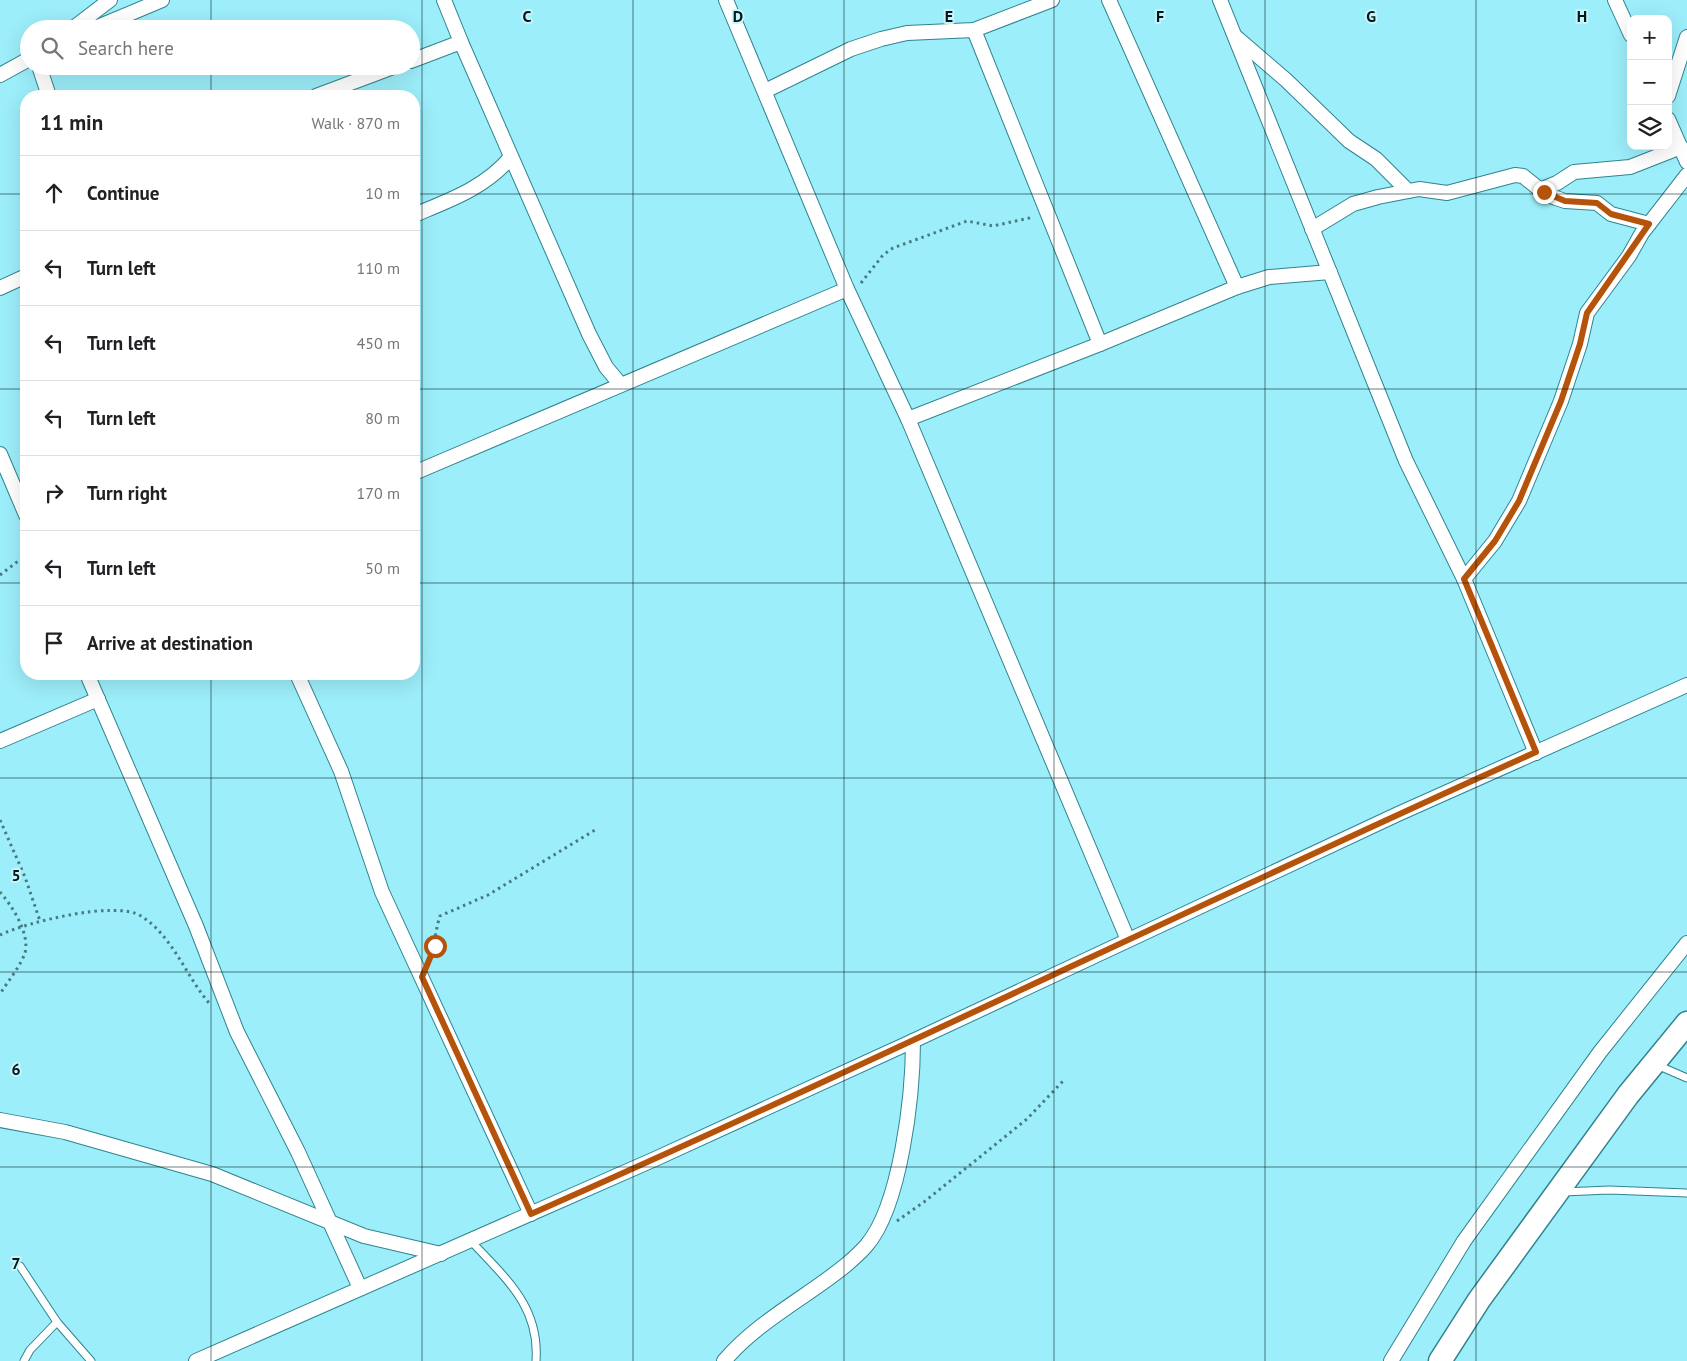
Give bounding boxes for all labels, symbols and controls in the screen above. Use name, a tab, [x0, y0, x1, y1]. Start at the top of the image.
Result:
text: C	[523, 6, 532, 26]
text: D	[733, 6, 743, 26]
text: E	[945, 6, 953, 26]
text: F	[1156, 6, 1164, 26]
text: G	[1366, 6, 1376, 26]
text: H	[1577, 6, 1587, 26]
map controls	[1627, 15, 1672, 150]
button: +	[1627, 15, 1672, 60]
search box	[20, 20, 420, 75]
icon: search	[38, 34, 66, 62]
text: Search here	[78, 36, 174, 60]
button: −	[1627, 60, 1672, 105]
button: layers	[1627, 105, 1672, 150]
text: 11 min	[40, 109, 103, 136]
text: Walk · 870 m	[311, 113, 400, 133]
icon: ahead	[40, 179, 68, 207]
text: Continue	[87, 181, 159, 205]
route end	[1533, 181, 1556, 204]
text: 10 m	[365, 183, 400, 203]
icon: left	[40, 254, 68, 282]
text: Turn left	[87, 256, 156, 280]
text: 110 m	[357, 258, 400, 278]
icon: left	[40, 329, 68, 357]
text: Turn left	[87, 331, 156, 355]
text: 450 m	[357, 333, 400, 353]
icon: left	[40, 404, 68, 432]
text: Turn left	[87, 406, 156, 430]
text: 80 m	[365, 408, 400, 428]
icon: right	[40, 479, 68, 507]
text: Turn right	[87, 481, 167, 505]
text: 170 m	[357, 483, 400, 503]
icon: left	[40, 554, 68, 582]
text: Turn left	[87, 556, 156, 580]
text: 50 m	[365, 558, 400, 578]
icon: arrive	[40, 629, 68, 657]
text: Arrive at destination	[87, 631, 253, 655]
text: 5	[11, 865, 21, 885]
route start	[424, 935, 447, 958]
text: 6	[11, 1059, 21, 1079]
text: 7	[11, 1253, 21, 1273]

